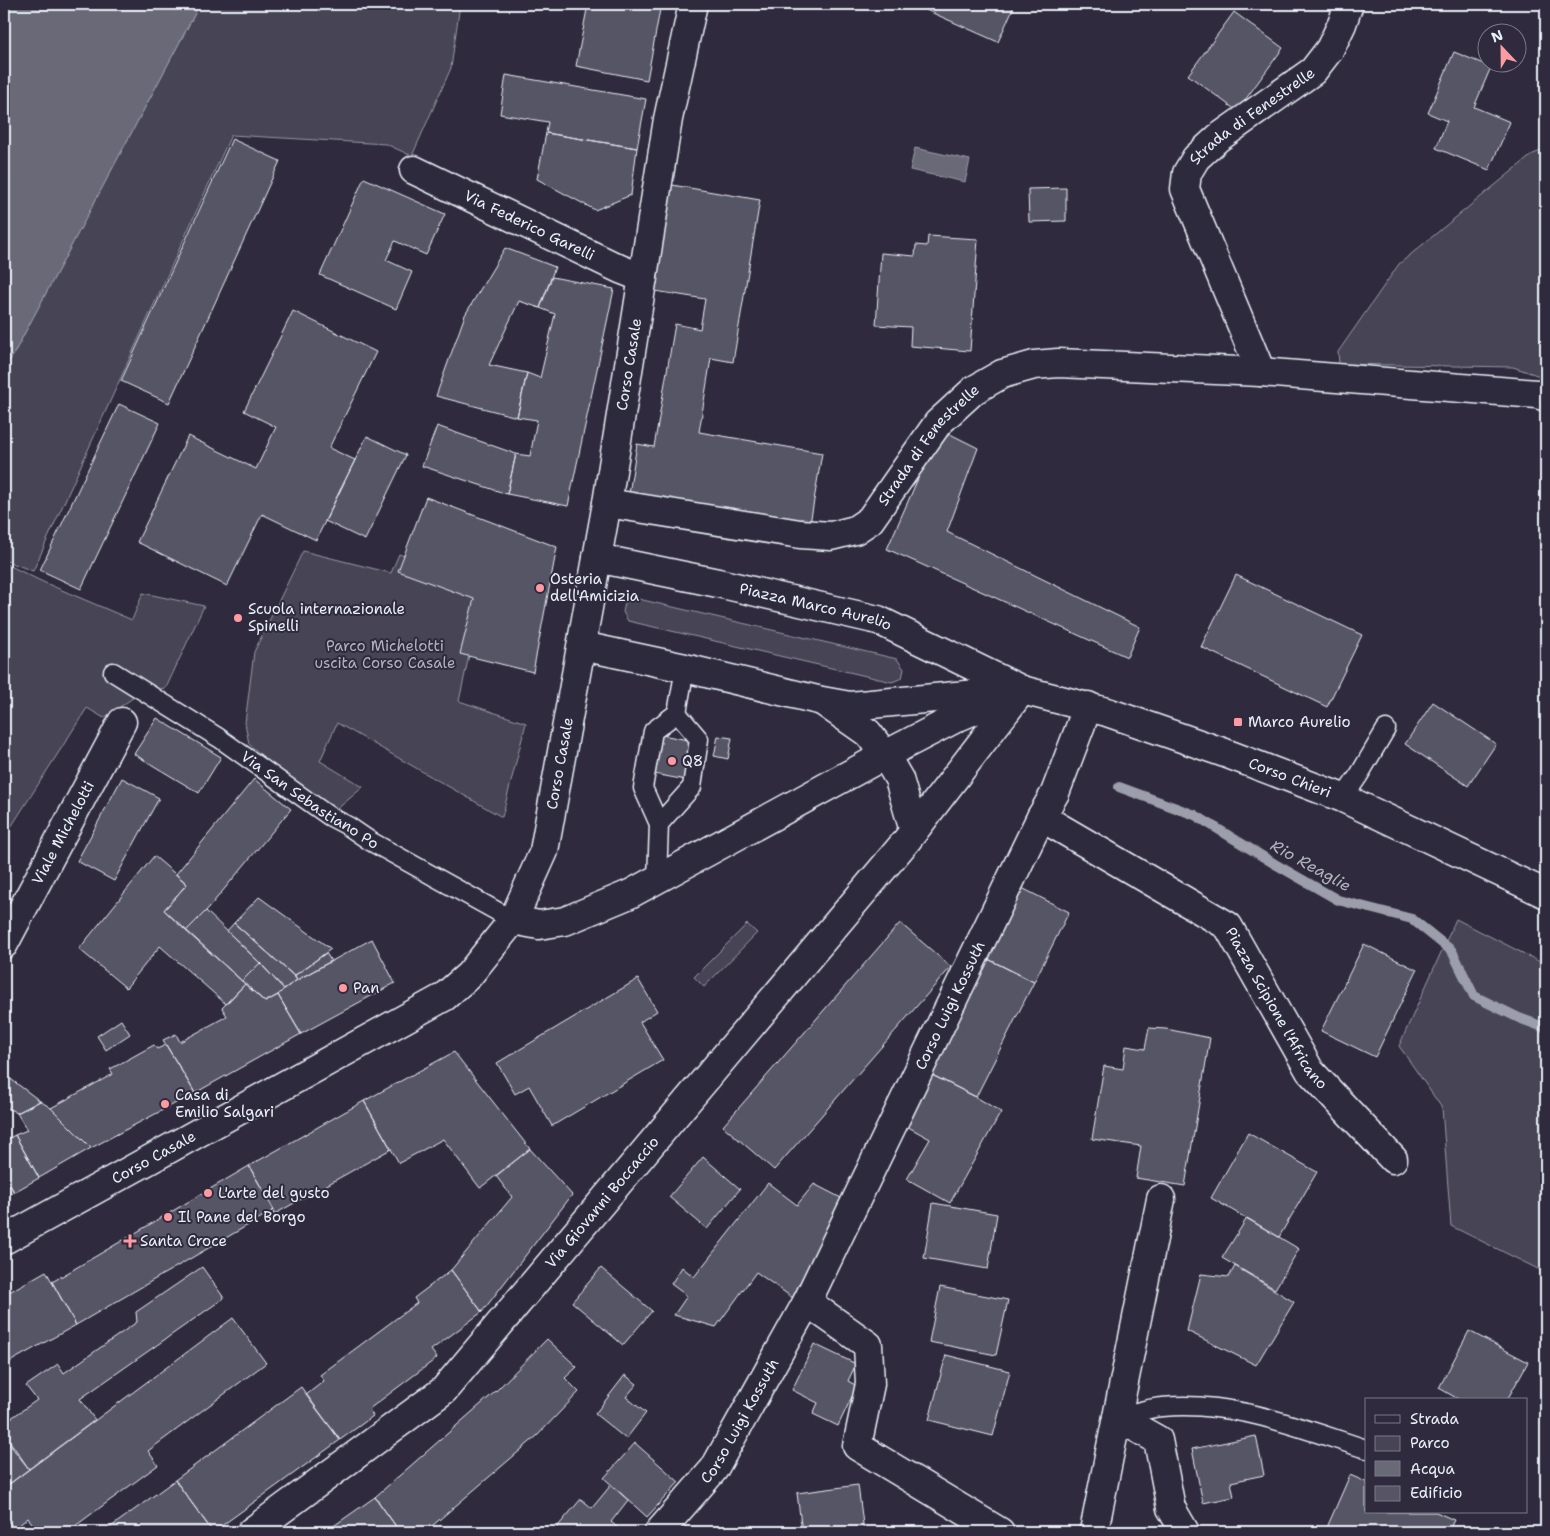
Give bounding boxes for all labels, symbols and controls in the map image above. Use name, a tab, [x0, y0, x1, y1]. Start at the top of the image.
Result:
north arrow	[1478, 22, 1528, 72]
text: N	[1489, 26, 1506, 46]
street label: Strada di Fenestrelle	[1185, 63, 1319, 168]
street label: Via Federico Garelli	[461, 186, 598, 265]
street label: Corso Casale	[612, 317, 646, 412]
street label: Strada di Fenestrelle	[873, 379, 983, 510]
place label: Osteria dell'Amicizia	[550, 569, 640, 606]
street label: Piazza Marco Aurelio	[737, 578, 895, 635]
marker: Osteria dell'Amicizia	[534, 582, 546, 594]
place label: Scuola internazionale Spinelli	[248, 599, 405, 636]
marker: Scuola internazionale Spinelli	[232, 612, 244, 624]
park label: Parco Michelotti uscita Corso Casale	[315, 636, 455, 673]
place label: Marco Aurelio	[1248, 712, 1351, 732]
street label: Corso Casale	[542, 716, 578, 811]
marker: Marco Aurelio	[1232, 716, 1244, 728]
street label: Via San Sebastiano Po	[237, 747, 382, 854]
place label: Q8	[682, 751, 703, 771]
street label: Corso Chieri	[1246, 753, 1334, 803]
marker: Q8	[666, 755, 678, 767]
street label: Viale Michelotti	[27, 777, 99, 888]
water label: Rio Reaglie	[1267, 835, 1355, 896]
street label: Piazza Scipione l'Africano	[1221, 924, 1332, 1093]
street label: Corso Luigi Kossuth	[910, 938, 990, 1073]
place label: Pan	[353, 978, 379, 998]
marker: Pan	[337, 982, 349, 994]
place label: Casa di Emilio Salgari	[175, 1085, 274, 1122]
marker: Casa di Emilio Salgari	[159, 1098, 171, 1110]
street label: Corso Casale	[108, 1126, 199, 1189]
street label: Via Giovanni Boccaccio	[541, 1132, 663, 1273]
place label: L'arte del gusto	[218, 1183, 329, 1203]
marker: L'arte del gusto	[202, 1187, 214, 1199]
place label: Il Pane del Borgo	[178, 1207, 306, 1227]
marker: Il Pane del Borgo	[162, 1211, 174, 1223]
place label: Santa Croce	[140, 1231, 227, 1251]
marker: Santa Croce	[124, 1235, 136, 1247]
street label: Corso Luigi Kossuth	[696, 1355, 783, 1488]
legend	[1365, 1398, 1528, 1514]
text: Strada	[1410, 1409, 1459, 1429]
text: Parco	[1410, 1433, 1450, 1453]
text: Acqua	[1410, 1459, 1456, 1479]
text: Edificio	[1410, 1483, 1462, 1503]

